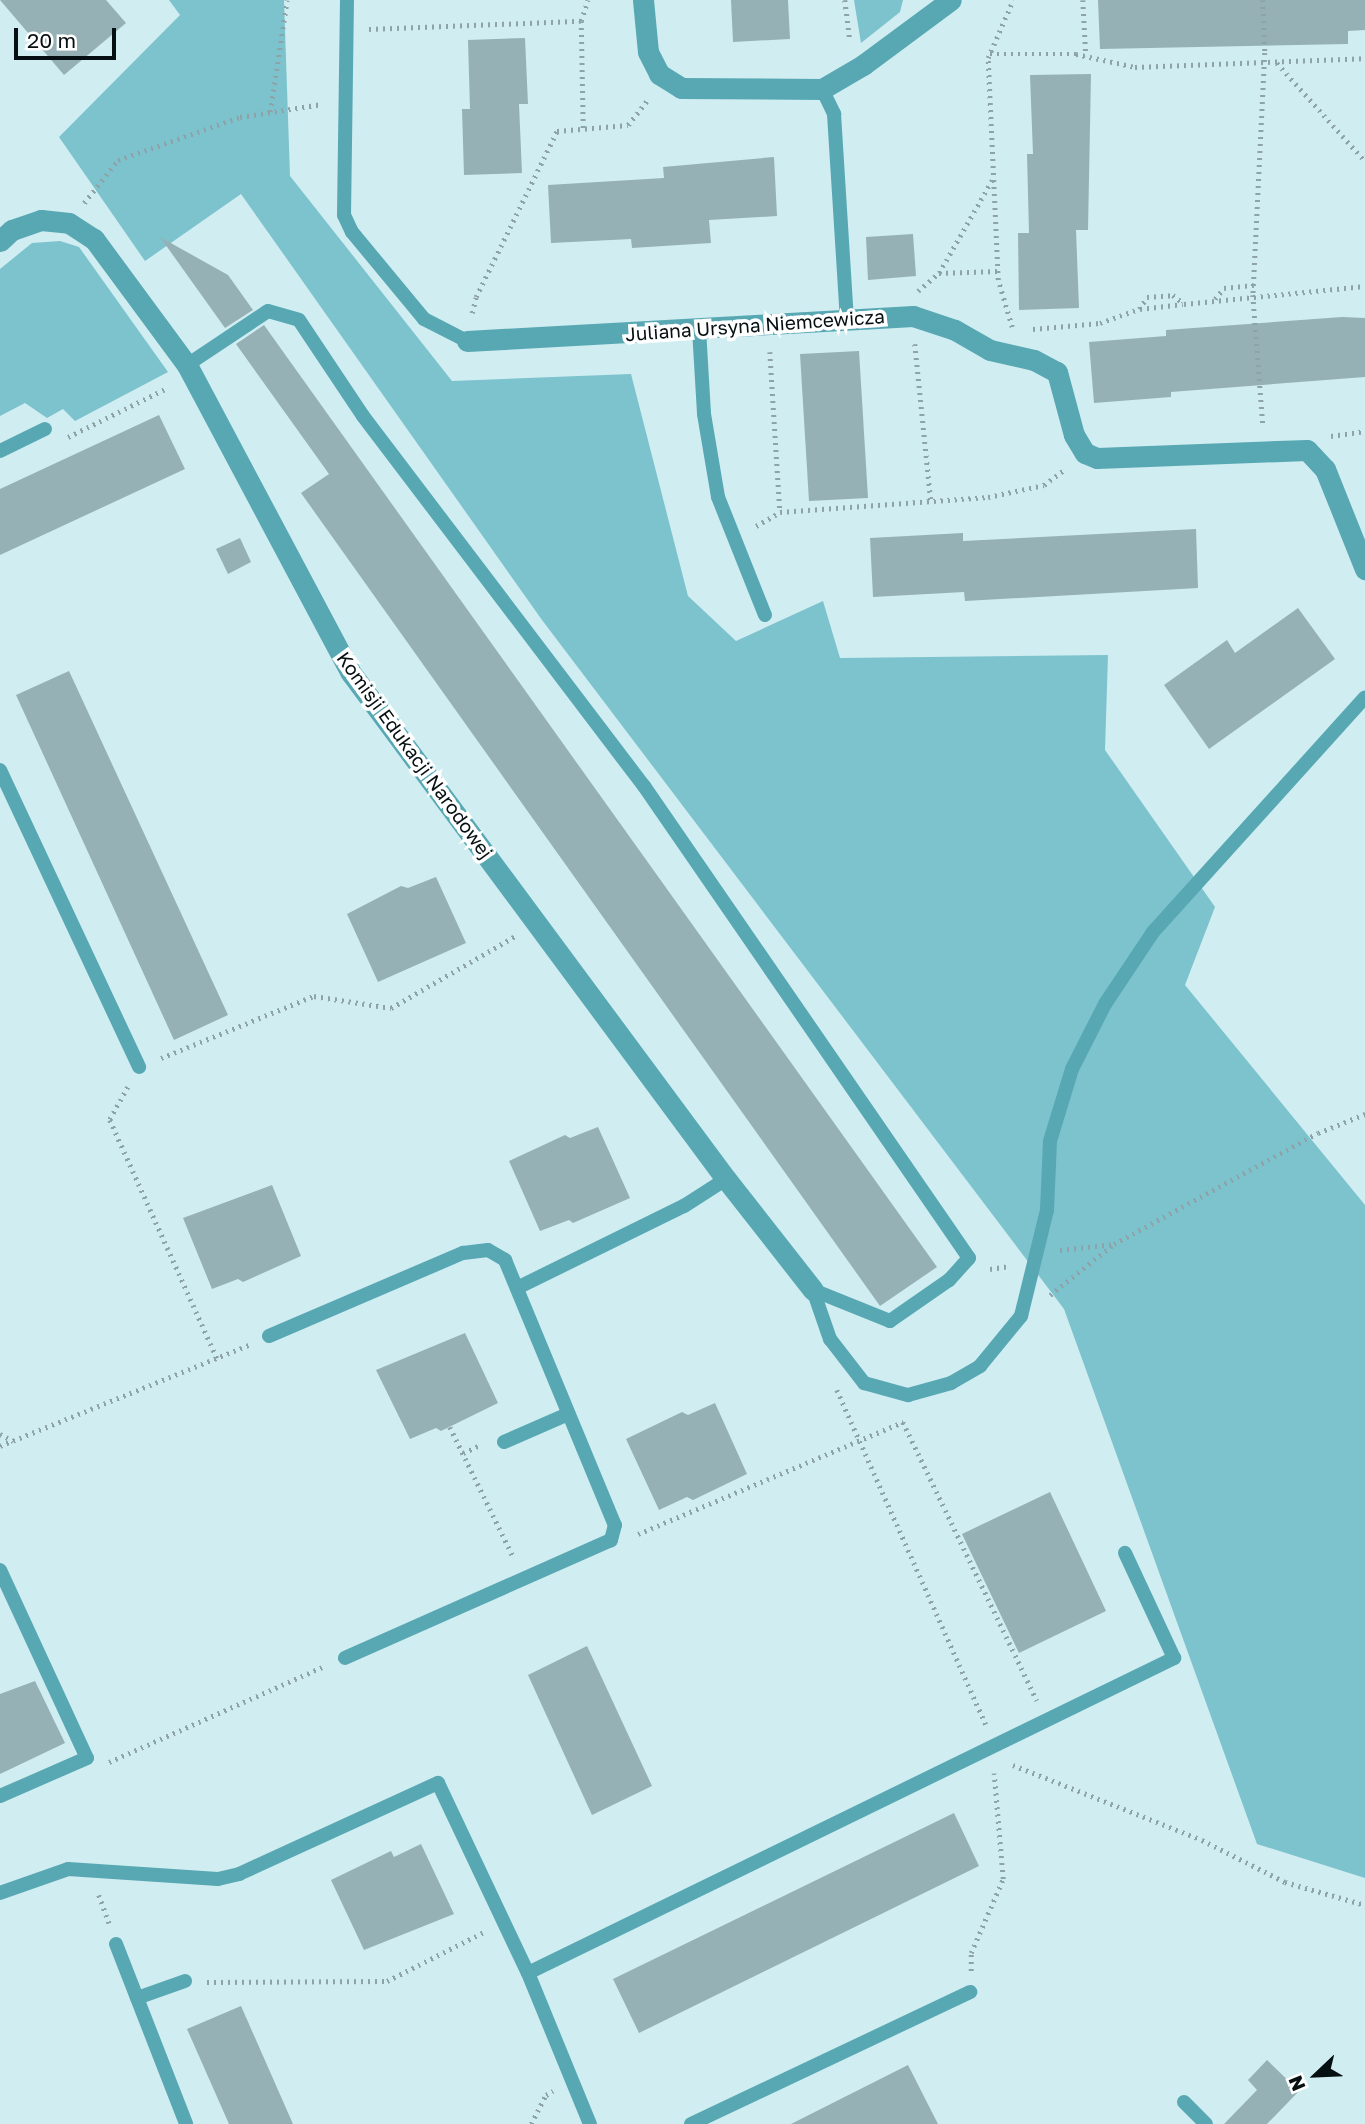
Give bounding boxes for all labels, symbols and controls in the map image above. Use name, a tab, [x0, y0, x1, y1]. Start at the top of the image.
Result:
scale bar	[18, 14, 119, 58]
text: 20 m	[27, 27, 76, 53]
street label: Juliana Ursyna Niemcewicza	[624, 305, 886, 345]
street label: Komisji Edukacji Narodowej	[332, 647, 498, 863]
north arrow	[1281, 2040, 1351, 2110]
text: N	[1283, 2072, 1310, 2095]

